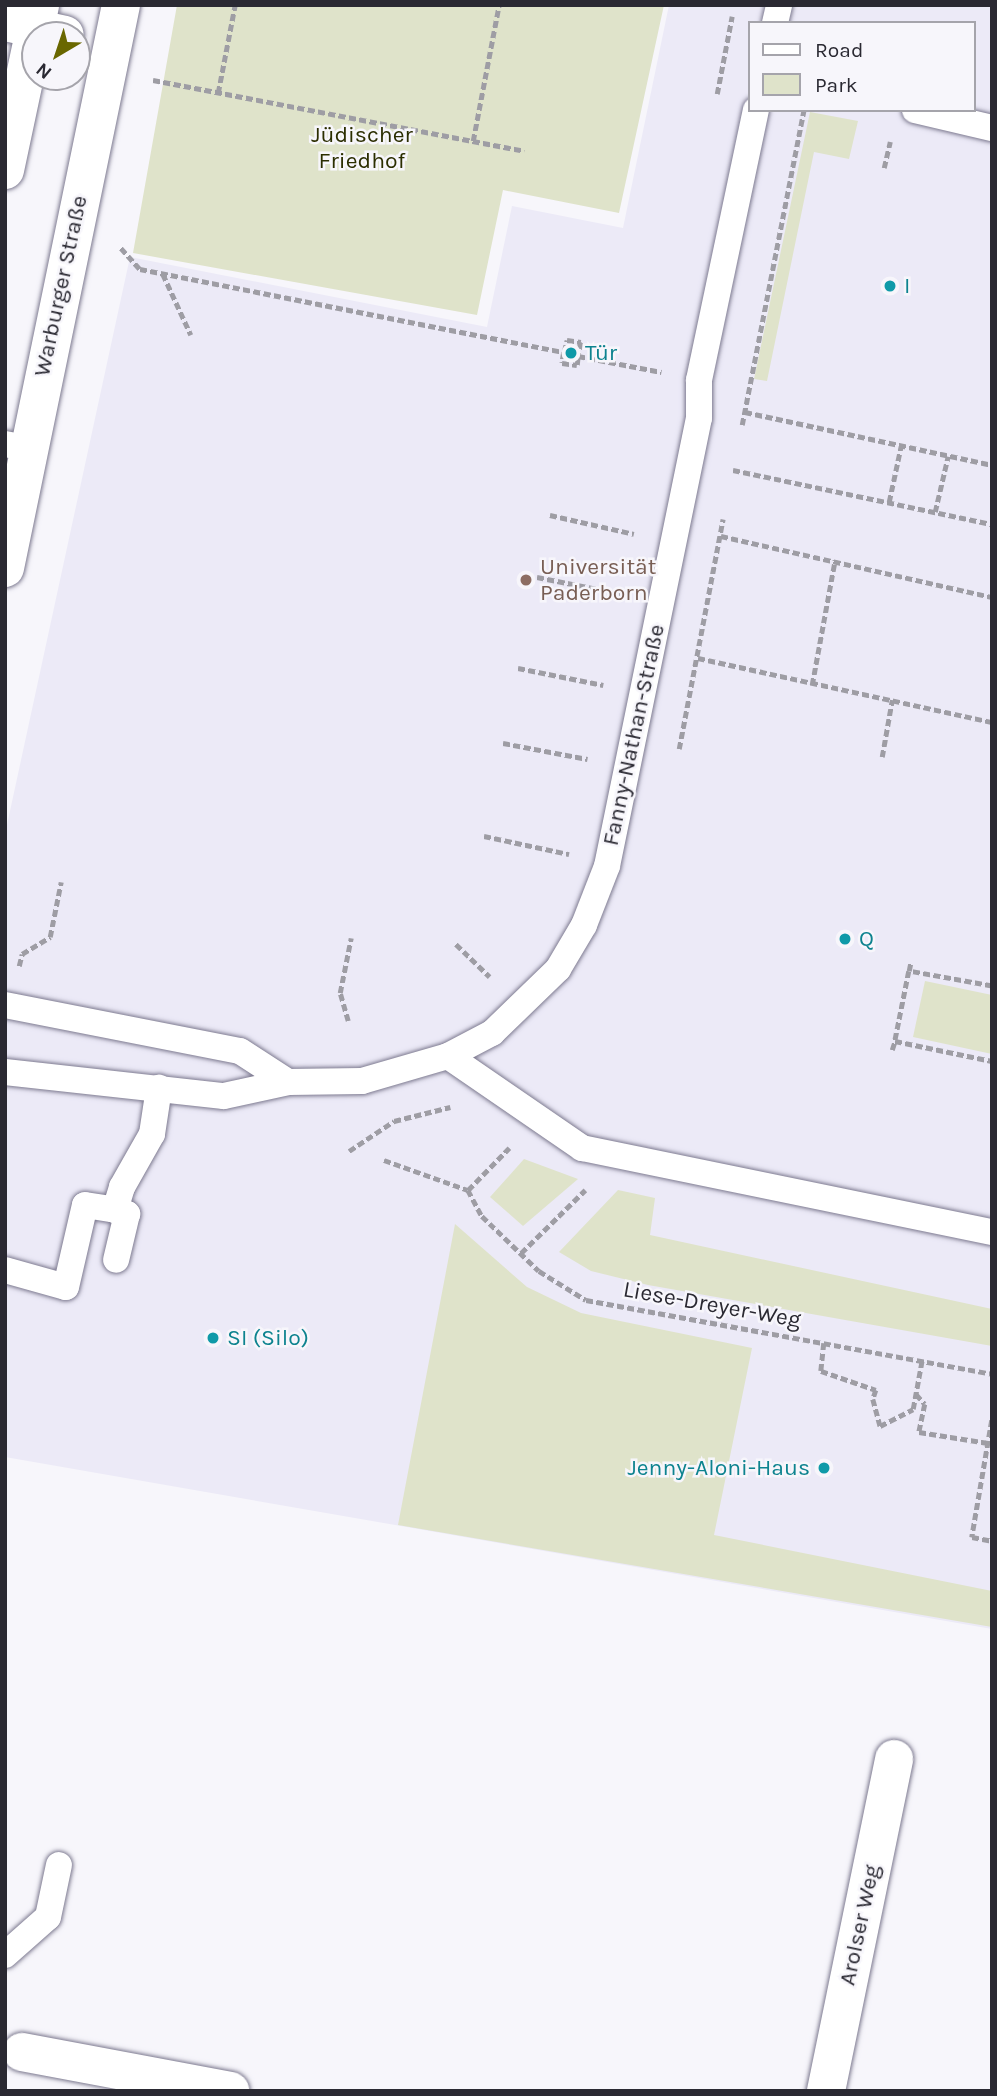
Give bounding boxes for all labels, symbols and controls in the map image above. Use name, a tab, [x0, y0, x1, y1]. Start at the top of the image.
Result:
north arrow	[21, 21, 91, 91]
legend	[748, 21, 976, 112]
text: Road	[815, 38, 863, 62]
text: N	[32, 58, 56, 84]
text: Park	[815, 73, 858, 97]
park label: Jüdischer Friedhof	[311, 121, 413, 175]
street label: Warburger Straße	[28, 193, 94, 379]
place label: I	[904, 272, 910, 300]
marker: I	[882, 278, 898, 294]
place label: Tür	[585, 339, 617, 367]
marker: Tür	[563, 345, 579, 361]
place label: Universität Paderborn	[540, 553, 656, 607]
marker: Universität Paderborn	[518, 572, 534, 588]
street label: Fanny-Nathan-Straße	[597, 622, 671, 848]
place label: Q	[859, 925, 874, 953]
marker: Q	[837, 931, 853, 947]
street label: Liese-Dreyer-Weg	[621, 1276, 803, 1334]
place label: SI (Silo)	[227, 1324, 309, 1352]
marker: SI (Silo)	[205, 1330, 221, 1346]
place label: Jenny-Aloni-Haus	[627, 1454, 810, 1482]
marker: Jenny-Aloni-Haus	[816, 1460, 832, 1476]
street label: Arolser Weg	[834, 1862, 886, 1988]

